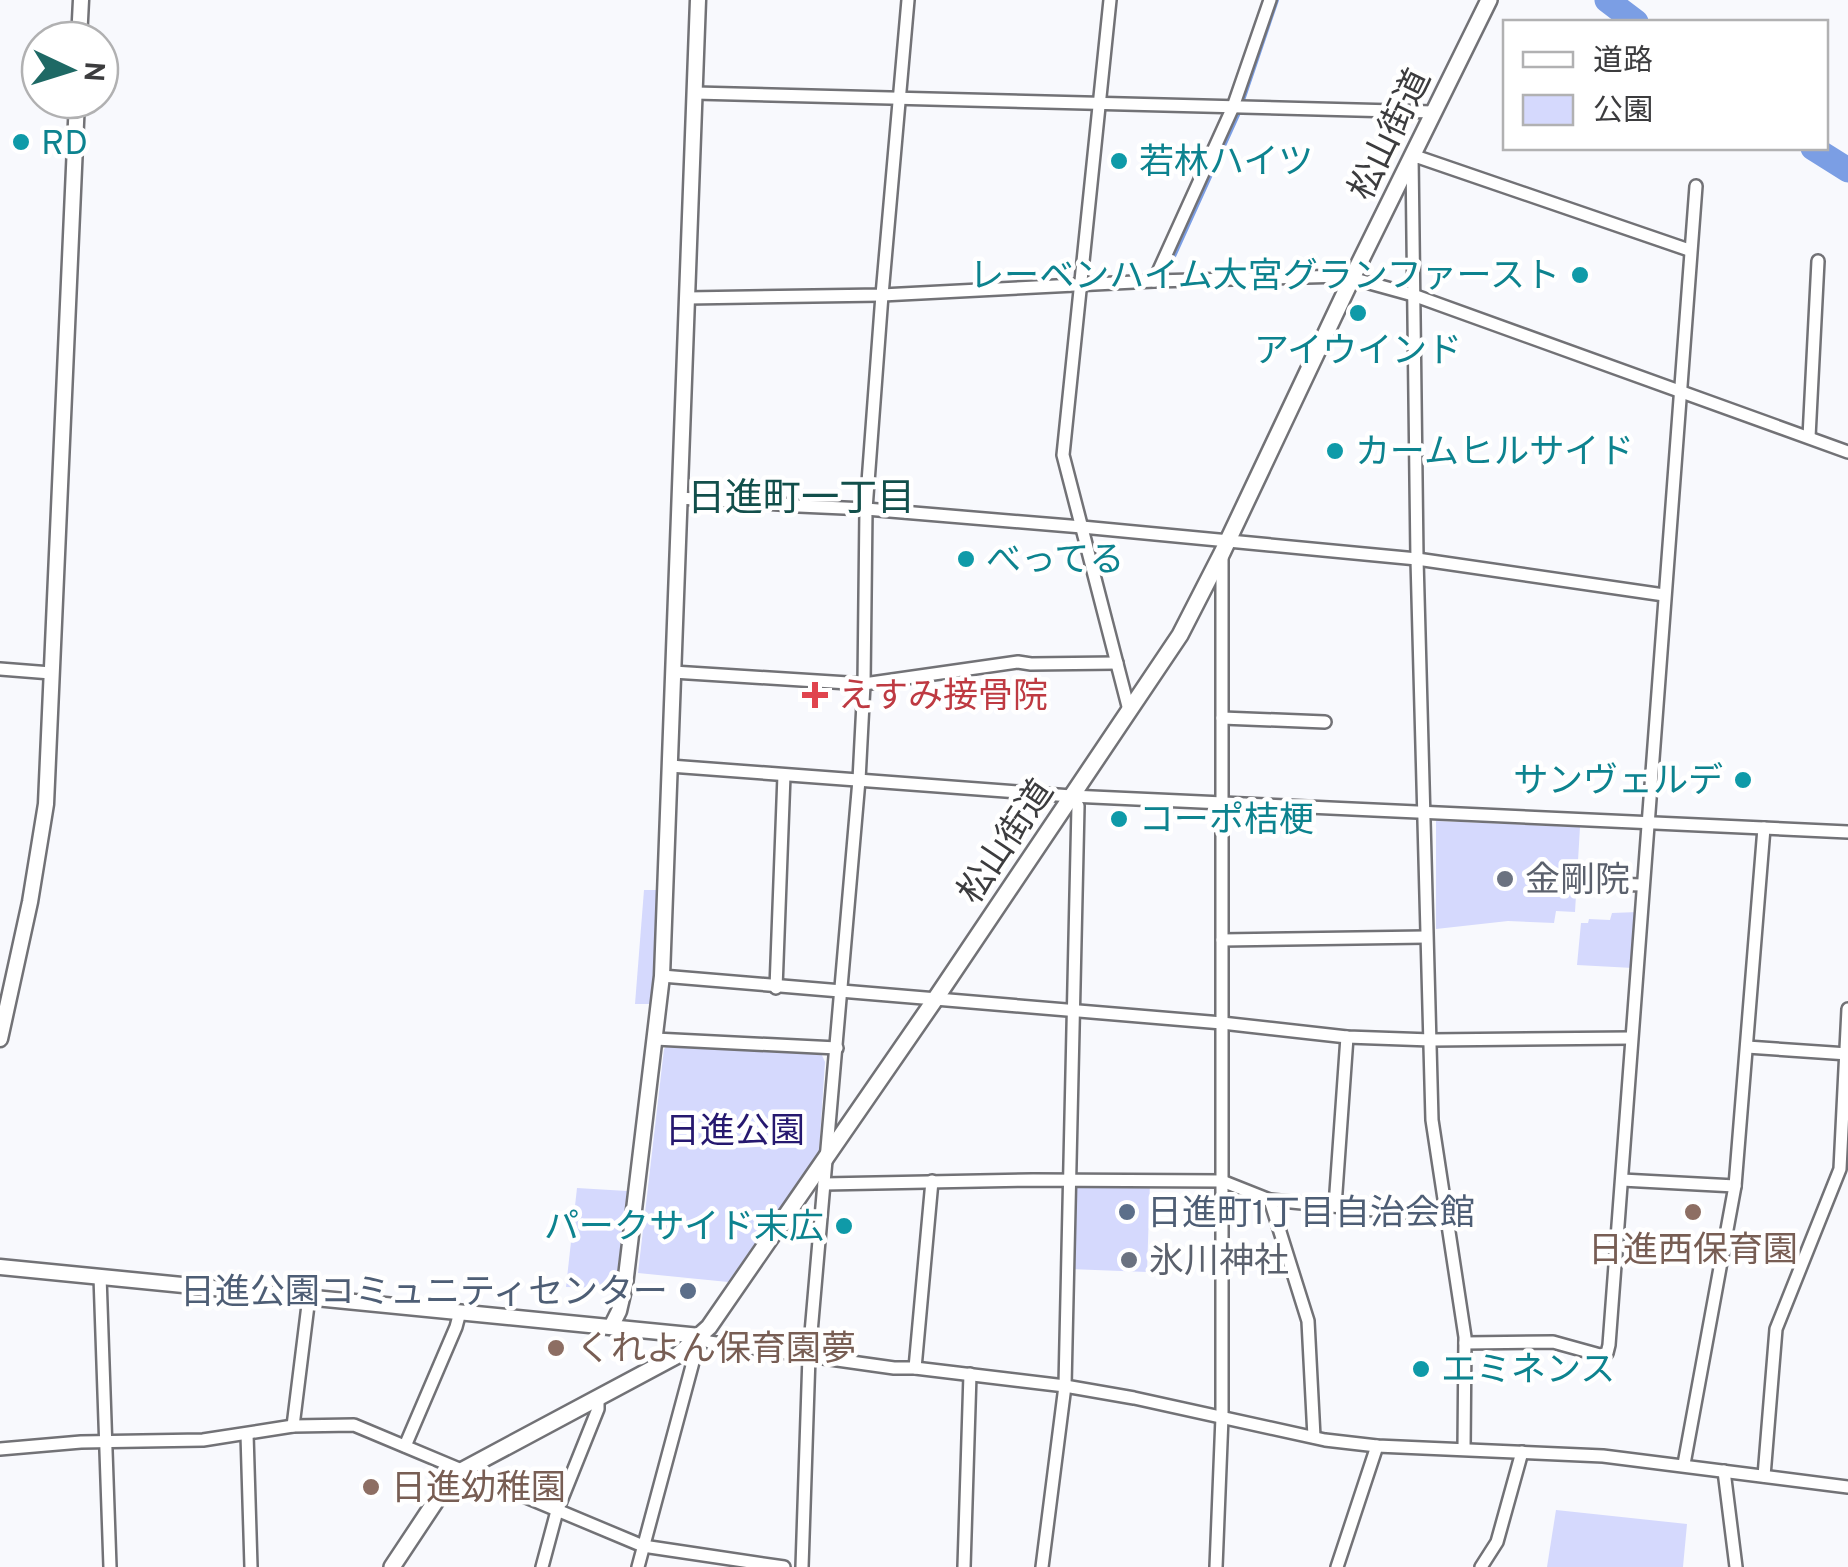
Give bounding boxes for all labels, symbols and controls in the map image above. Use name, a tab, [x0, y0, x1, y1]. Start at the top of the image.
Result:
north arrow	[20, 20, 120, 120]
legend	[1503, 20, 1828, 150]
text: 道路	[1593, 44, 1653, 81]
text: N	[73, 60, 111, 83]
street label: 松山街道	[1341, 63, 1442, 208]
text: 公園	[1593, 94, 1653, 131]
place label: RD	[41, 123, 88, 167]
marker: RD	[10, 131, 32, 153]
place label: 若林ハイツ	[1139, 142, 1313, 186]
marker: 若林ハイツ	[1108, 150, 1130, 172]
place label: レーベンハイム大宮グランファースト	[969, 256, 1560, 300]
marker: レーベンハイム大宮グランファースト	[1569, 264, 1591, 286]
marker: アイウインド	[1347, 302, 1369, 324]
place label: アイウインド	[1254, 331, 1462, 375]
place label: カームヒルサイド	[1355, 432, 1634, 476]
marker: カームヒルサイド	[1324, 440, 1346, 462]
district label: 日進町一丁目	[687, 476, 915, 525]
place label: べってる	[986, 540, 1124, 584]
marker: べってる	[955, 548, 977, 570]
place label: えすみ接骨院	[838, 676, 1048, 720]
marker: えすみ接骨院	[802, 682, 828, 708]
place label: サンヴェルデ	[1513, 761, 1723, 805]
marker: サンヴェルデ	[1732, 769, 1754, 791]
street label: 松山街道	[950, 772, 1065, 913]
place label: コーポ桔梗	[1139, 800, 1314, 844]
marker: コーポ桔梗	[1108, 808, 1130, 830]
place label: 金剛院	[1525, 860, 1630, 904]
marker: 金剛院	[1494, 868, 1516, 890]
park label: 日進公園	[665, 1111, 805, 1155]
place label: 日進町1丁目自治会館	[1147, 1193, 1475, 1237]
marker: 日進町1丁目自治会館	[1116, 1201, 1138, 1223]
marker: 日進西保育園	[1682, 1201, 1704, 1223]
place label: パークサイド末広	[544, 1207, 824, 1251]
marker: パークサイド末広	[833, 1215, 855, 1237]
place label: 日進西保育園	[1588, 1230, 1798, 1274]
place label: 氷川神社	[1149, 1241, 1289, 1285]
marker: 氷川神社	[1118, 1249, 1140, 1271]
place label: 日進公園コミュニティセンター	[180, 1272, 668, 1316]
marker: 日進公園コミュニティセンター	[677, 1280, 699, 1302]
place label: くれよん保育園夢	[576, 1329, 856, 1373]
marker: くれよん保育園夢	[545, 1337, 567, 1359]
place label: エミネンス	[1441, 1350, 1615, 1394]
marker: エミネンス	[1410, 1358, 1432, 1380]
place label: 日進幼稚園	[391, 1468, 566, 1512]
marker: 日進幼稚園	[360, 1476, 382, 1498]

